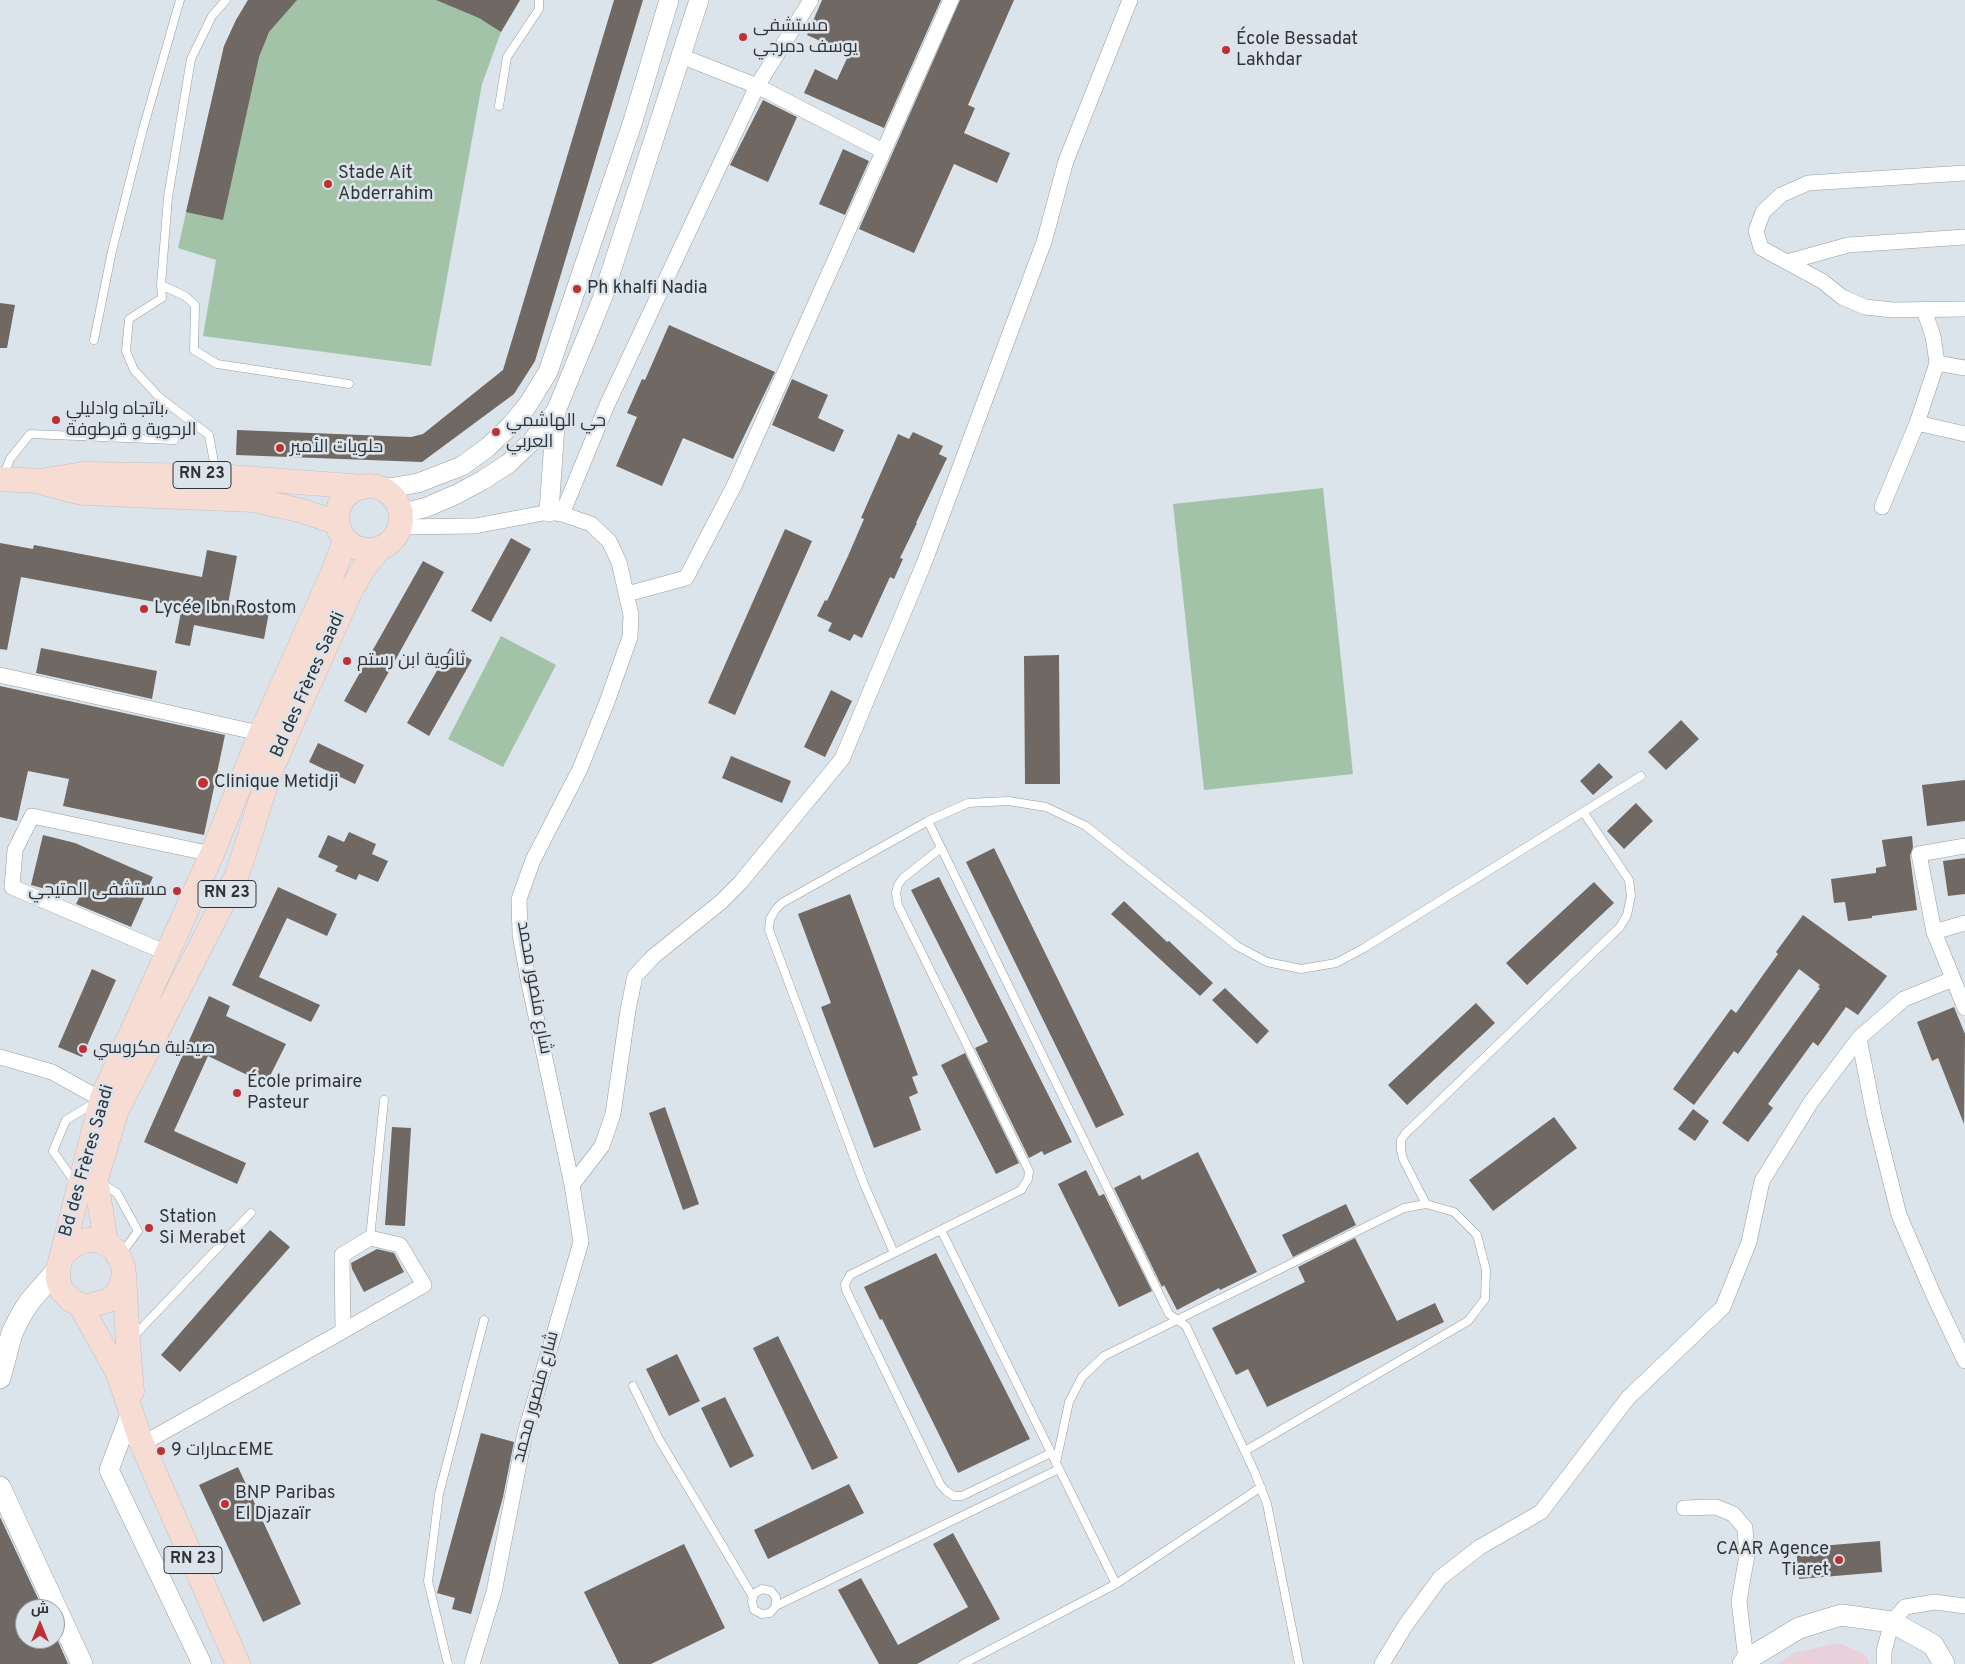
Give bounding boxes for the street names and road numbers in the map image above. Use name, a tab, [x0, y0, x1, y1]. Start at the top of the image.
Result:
road number: RN 23	[173, 462, 231, 488]
street label: Bd des Frères Saadi	[267, 609, 351, 761]
road number: RN 23	[198, 881, 256, 908]
street label: شارع منصور محمد	[511, 920, 555, 1056]
street label: Bd des Frères Saadi	[56, 1082, 120, 1240]
street label: شارع منصور محمد	[509, 1329, 565, 1465]
road number: RN 23	[164, 1546, 222, 1574]

